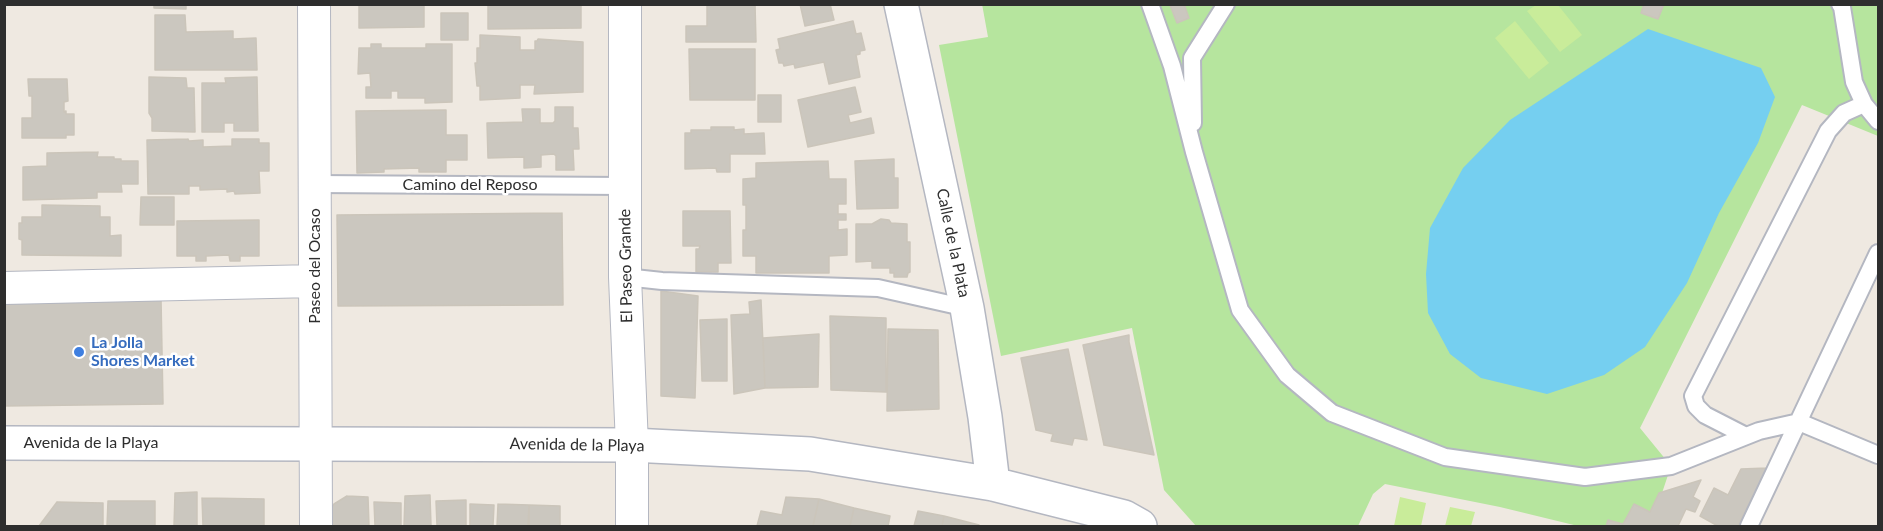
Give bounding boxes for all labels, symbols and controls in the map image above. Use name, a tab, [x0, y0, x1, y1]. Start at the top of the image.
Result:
street label: Camino del Reposo	[402, 175, 538, 195]
street label: Calle de la Plata	[932, 187, 974, 299]
street label: Paseo del Ocaso	[305, 208, 325, 324]
street label: El Paseo Grande	[615, 209, 637, 323]
place label: La Jolla Shores Market	[91, 333, 195, 371]
marker: La Jolla Shores Market	[72, 345, 86, 359]
street label: Avenida de la Playa	[24, 433, 158, 453]
street label: Avenida de la Playa	[509, 434, 645, 456]

